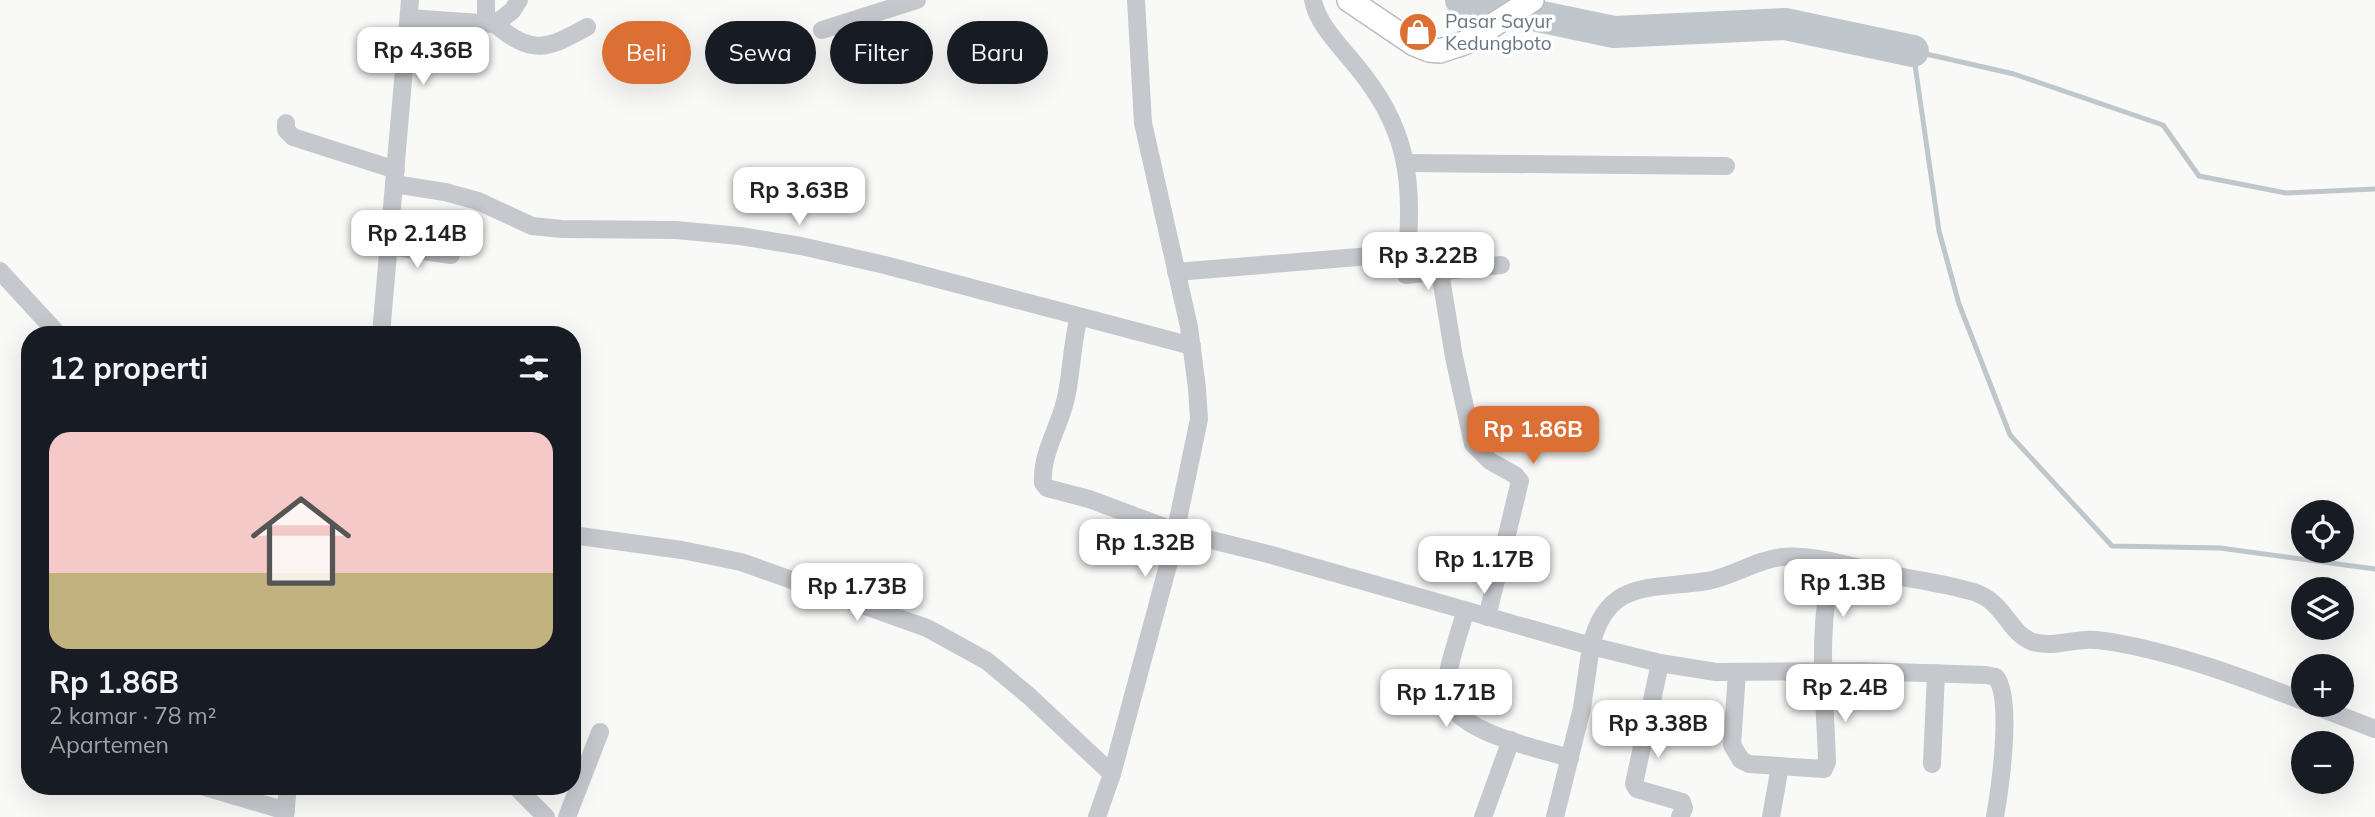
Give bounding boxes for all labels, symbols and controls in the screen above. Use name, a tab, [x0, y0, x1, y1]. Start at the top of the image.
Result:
place label: Pasar Sayur Kedungboto	[1445, 9, 1552, 55]
shop icon: Pasar Sayur Kedungboto	[1397, 11, 1439, 53]
chip: Beli	[602, 21, 691, 84]
chip: Sewa	[705, 21, 816, 84]
chip: Filter	[830, 21, 933, 84]
chip: Baru	[947, 21, 1048, 84]
pin: Rp 4.36B	[351, 28, 495, 87]
text: Rp 4.36B	[373, 35, 473, 64]
pin: Rp 3.63B	[727, 168, 871, 227]
text: Rp 3.63B	[749, 175, 849, 204]
pin: Rp 2.14B	[345, 210, 489, 270]
text: Rp 2.14B	[367, 218, 467, 247]
pin: Rp 3.22B	[1356, 232, 1500, 292]
text: Rp 3.22B	[1378, 240, 1478, 269]
text: 12 properti	[49, 349, 208, 387]
icon: filters	[515, 349, 553, 387]
pin: Rp 1.86B	[1461, 406, 1605, 466]
text: Rp 1.86B	[1483, 414, 1583, 443]
icon: home	[238, 478, 364, 604]
map controls	[2291, 500, 2354, 794]
button: locate	[2291, 500, 2354, 563]
pin: Rp 1.32B	[1073, 520, 1217, 579]
text: Rp 1.32B	[1095, 527, 1195, 556]
pin: Rp 1.17B	[1412, 536, 1556, 596]
text: Rp 1.17B	[1434, 544, 1534, 573]
pin: Rp 1.3B	[1778, 560, 1908, 619]
pin: Rp 1.73B	[785, 564, 929, 623]
text: Rp 1.3B	[1800, 567, 1886, 596]
text: Rp 1.73B	[807, 571, 907, 600]
button: layers	[2291, 577, 2354, 640]
button: +	[2291, 654, 2354, 717]
text: Rp 1.86B	[49, 663, 179, 701]
pin: Rp 2.4B	[1780, 664, 1910, 724]
pin: Rp 1.71B	[1374, 670, 1518, 729]
text: Rp 2.4B	[1802, 672, 1888, 701]
text: Rp 1.71B	[1396, 677, 1496, 706]
pin: Rp 3.38B	[1586, 700, 1730, 760]
text: 2 kamar · 78 m²	[49, 701, 217, 730]
text: Rp 3.38B	[1608, 708, 1708, 737]
text: Apartemen	[49, 730, 169, 759]
button: −	[2291, 731, 2354, 794]

